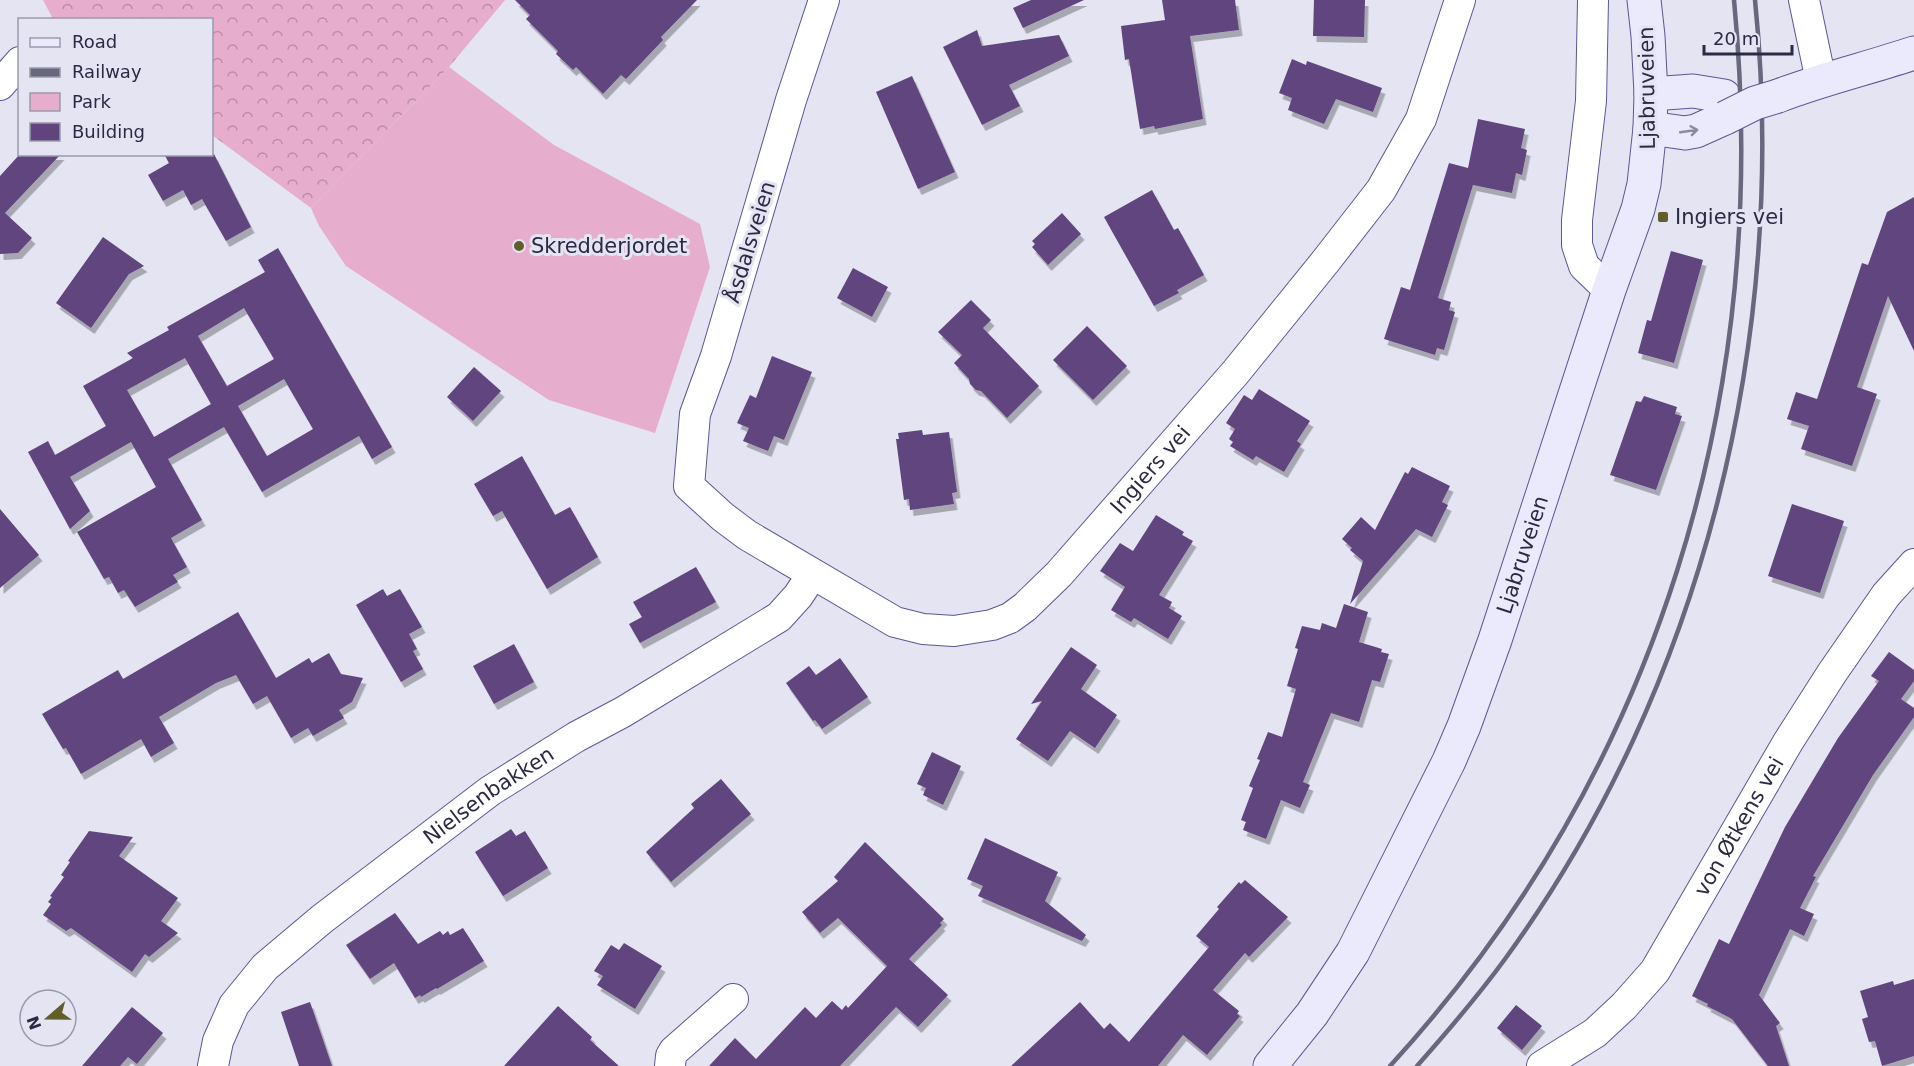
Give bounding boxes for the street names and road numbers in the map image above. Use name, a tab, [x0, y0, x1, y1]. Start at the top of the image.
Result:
street label: Ljabruveien	[1634, 26, 1660, 150]
street label: Åsdalsveien	[718, 178, 780, 306]
street label: Ingiers vei	[1105, 421, 1195, 519]
street label: Ljabruveien	[1492, 493, 1553, 617]
street label: Nielsenbakken	[419, 742, 558, 849]
street label: von Øtkens vei	[1689, 753, 1789, 900]

